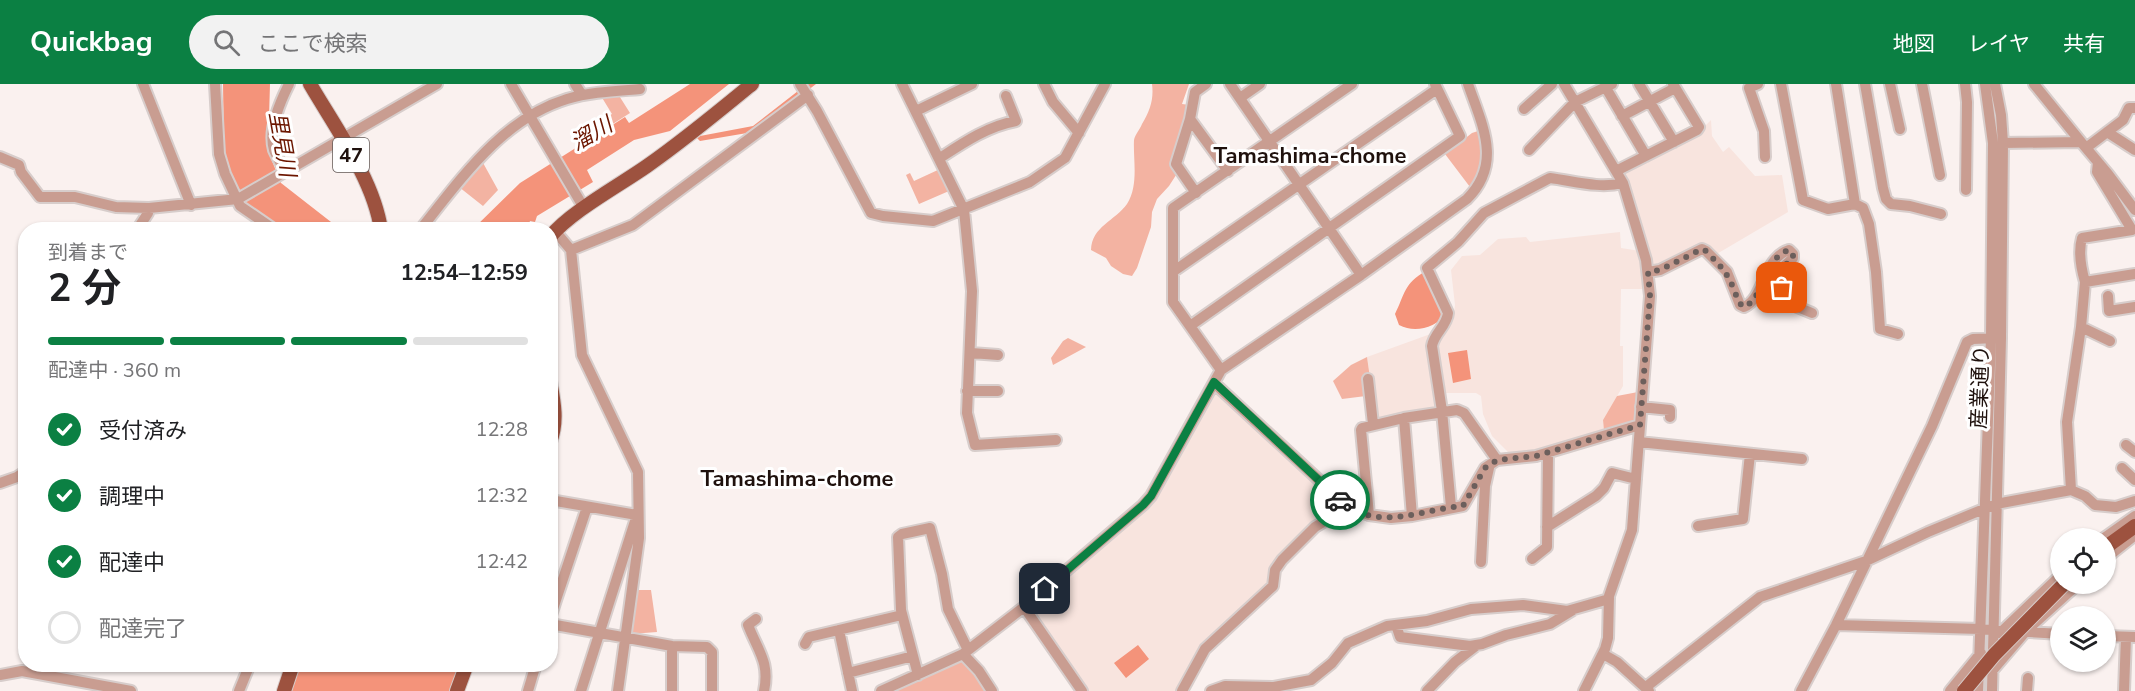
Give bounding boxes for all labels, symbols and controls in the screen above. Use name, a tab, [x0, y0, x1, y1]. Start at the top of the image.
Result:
search box	[189, 15, 609, 69]
text: Quickbag	[30, 23, 153, 61]
icon: search	[210, 26, 243, 59]
text: ここで検索	[258, 29, 368, 59]
text: 地図	[1893, 30, 1935, 58]
text: レイヤ	[1968, 30, 2030, 58]
text: 共有	[2063, 30, 2105, 58]
water label: 里見川	[262, 109, 303, 181]
water label: 溜川	[565, 109, 620, 158]
road number: 47	[333, 138, 369, 172]
district label: Tamashima-chome	[1214, 141, 1407, 171]
text: 到着まで	[48, 239, 128, 266]
text: 12:54–12:59	[400, 258, 528, 288]
text: 2 分	[48, 262, 121, 315]
pin	[1756, 262, 1807, 313]
icon: bag	[1765, 271, 1798, 304]
street label: 産業通り	[1965, 345, 1995, 429]
text: 配達中 · 360 m	[48, 357, 181, 384]
icon: check	[48, 413, 81, 446]
text: 受付済み	[99, 416, 187, 446]
text: 12:28	[475, 416, 528, 443]
district label: Tamashima-chome	[701, 464, 894, 494]
courier	[1310, 470, 1370, 530]
icon: check	[48, 479, 81, 512]
text: 調理中	[99, 482, 165, 512]
text: 12:32	[475, 482, 528, 509]
icon: car	[1324, 484, 1357, 517]
map controls	[2050, 528, 2116, 672]
button: locate	[2050, 528, 2116, 594]
icon: check	[48, 545, 81, 578]
text: 配達中	[99, 548, 165, 578]
text: 12:42	[475, 548, 528, 575]
pin	[1019, 563, 1070, 614]
icon: home	[1028, 572, 1061, 605]
button: layers	[2050, 606, 2116, 672]
text: 配達完了	[99, 614, 187, 644]

